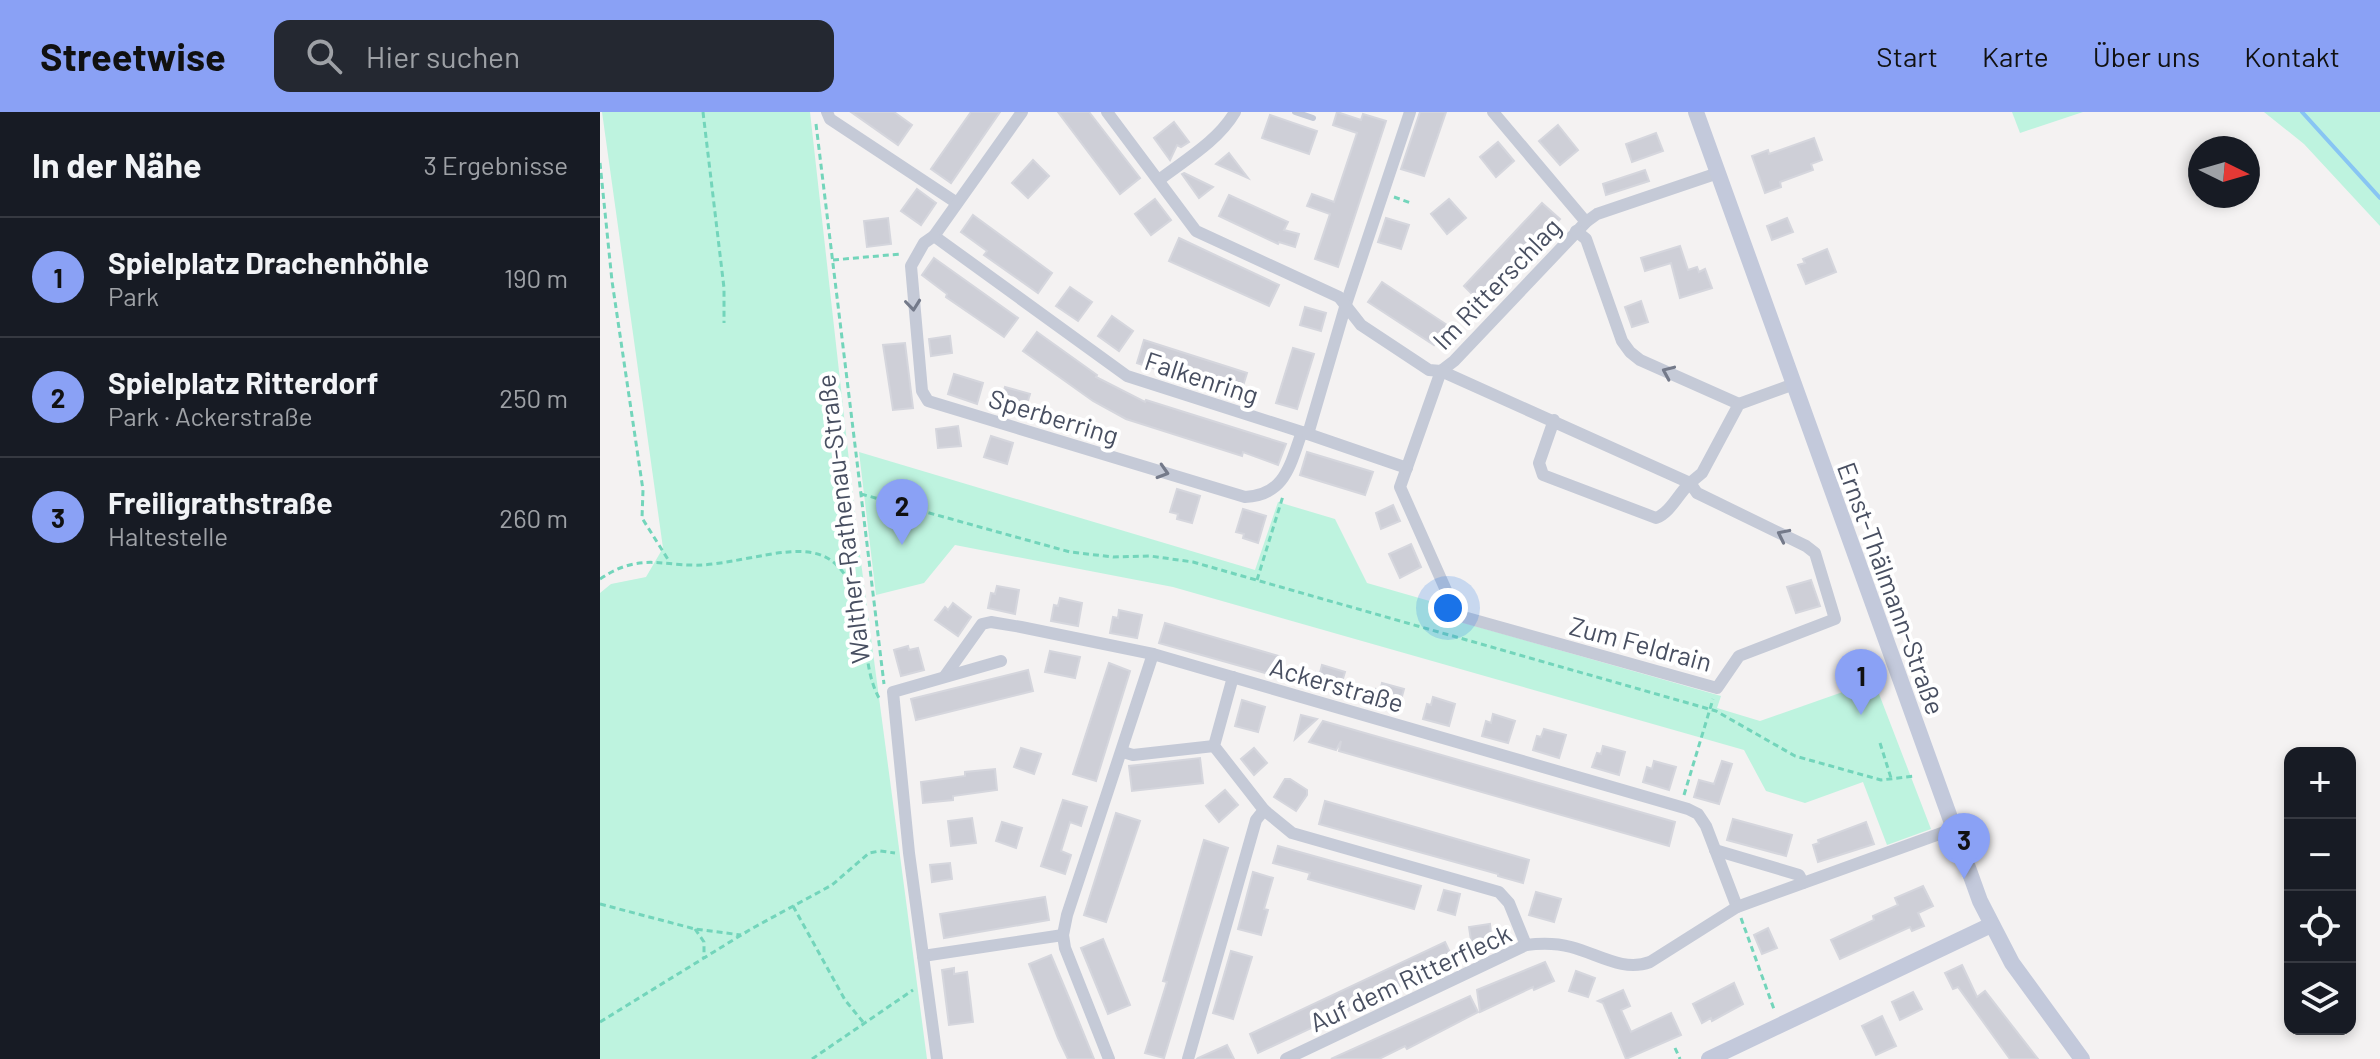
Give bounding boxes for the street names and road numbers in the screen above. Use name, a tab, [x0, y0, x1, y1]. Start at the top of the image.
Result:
street label: Im Ritterschlag	[1425, 211, 1567, 355]
street label: Falkenring	[1141, 344, 1263, 410]
street label: Walther-Rathenau-Straße	[809, 373, 875, 665]
street label: Sperberring	[985, 382, 1123, 450]
street label: Ernst-Thälmann-Straße	[1832, 458, 1952, 718]
street label: Zum Feldrain	[1566, 609, 1716, 677]
street label: Ackerstraße	[1267, 650, 1407, 718]
street label: Auf dem Ritterfleck	[1304, 917, 1516, 1037]

